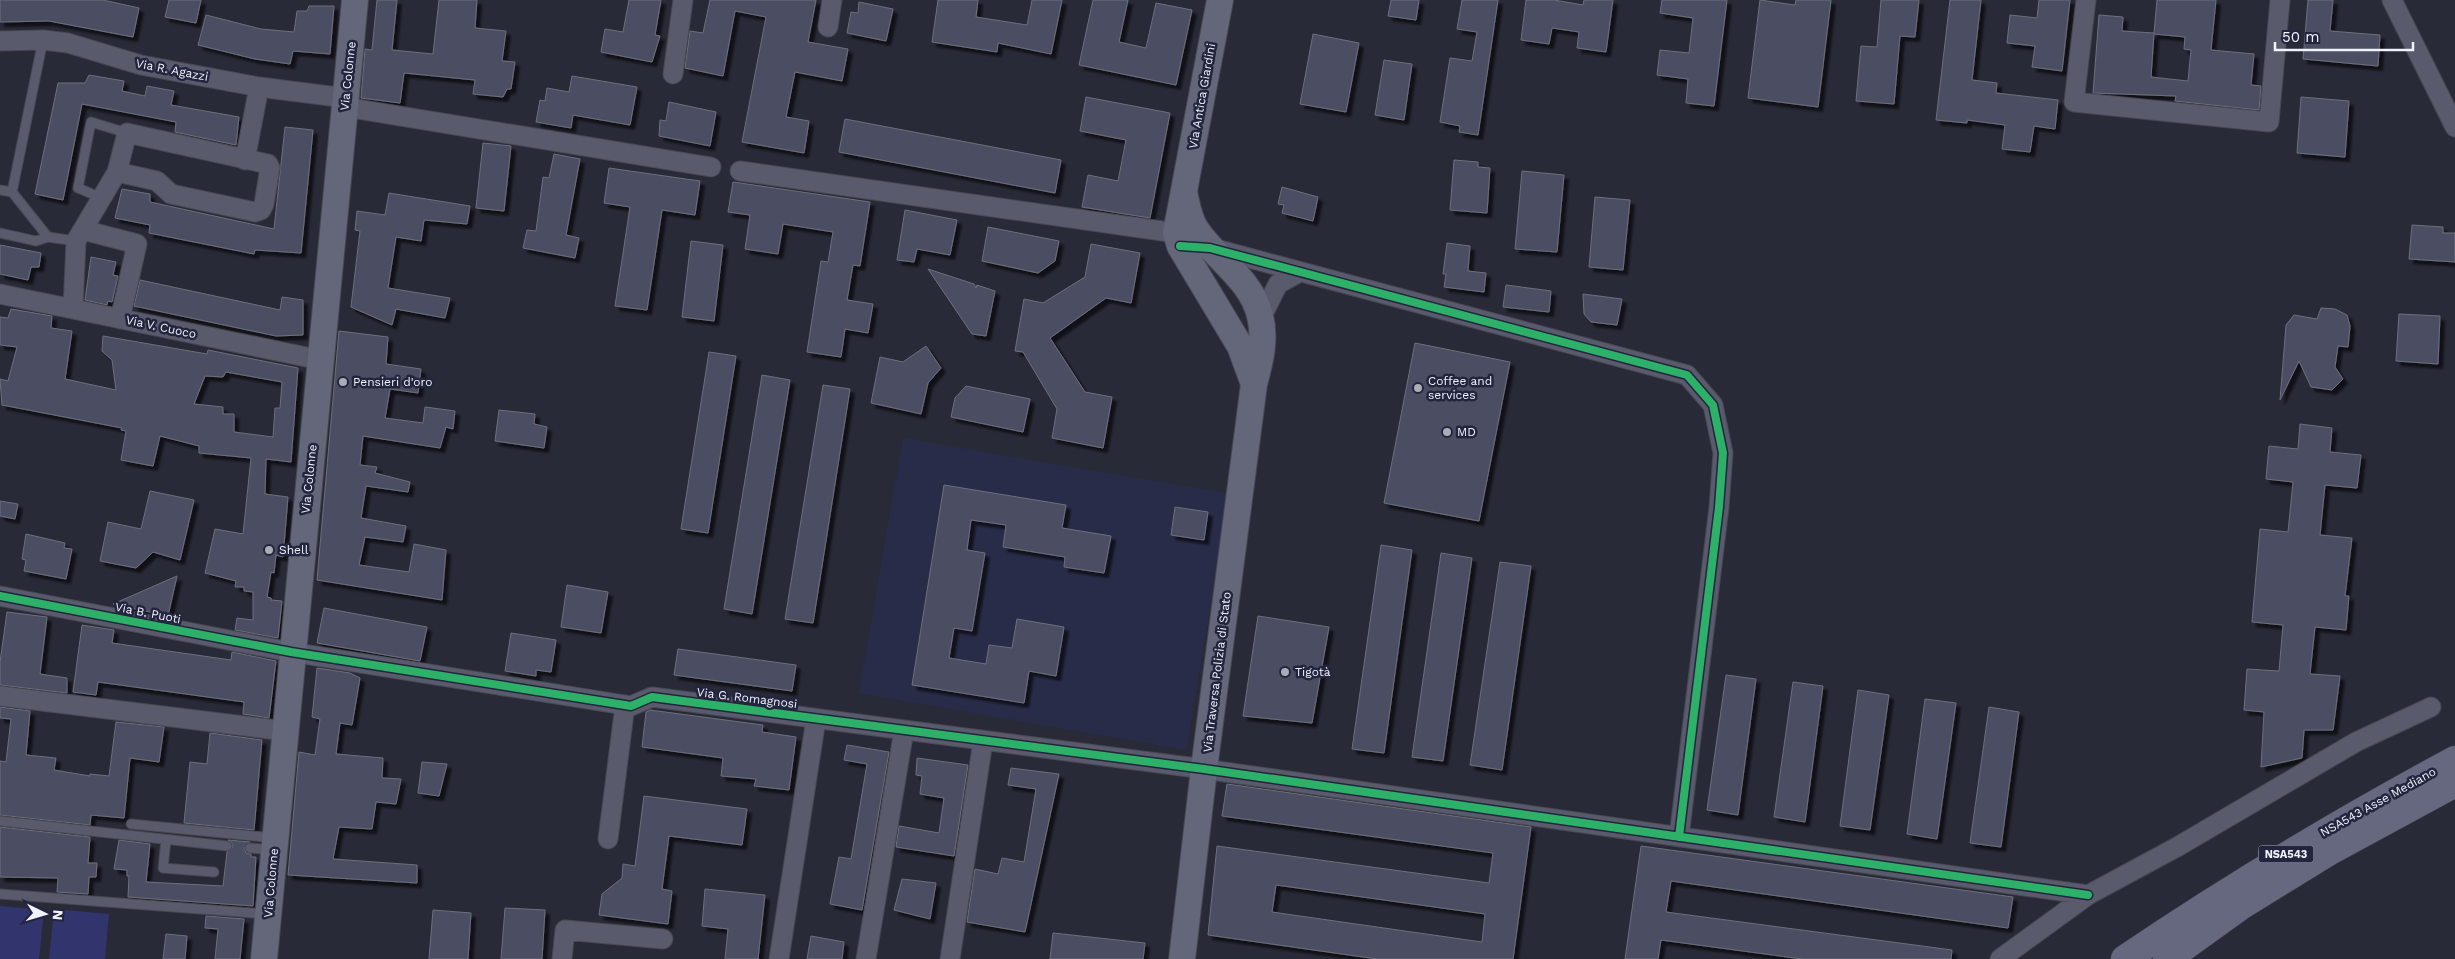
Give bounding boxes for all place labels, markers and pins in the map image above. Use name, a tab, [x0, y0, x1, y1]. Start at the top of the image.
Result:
place label: Coffee and services	[1428, 374, 1492, 402]
place label: Pensieri d'oro	[353, 375, 432, 389]
marker: Pensieri d'oro	[337, 376, 349, 388]
marker: Coffee and services	[1412, 382, 1424, 394]
place label: MD	[1457, 425, 1476, 439]
marker: MD	[1441, 426, 1453, 438]
place label: Shell	[279, 543, 309, 557]
marker: Shell	[263, 544, 275, 556]
place label: Tigotà	[1295, 665, 1331, 679]
marker: Tigotà	[1279, 666, 1291, 678]

